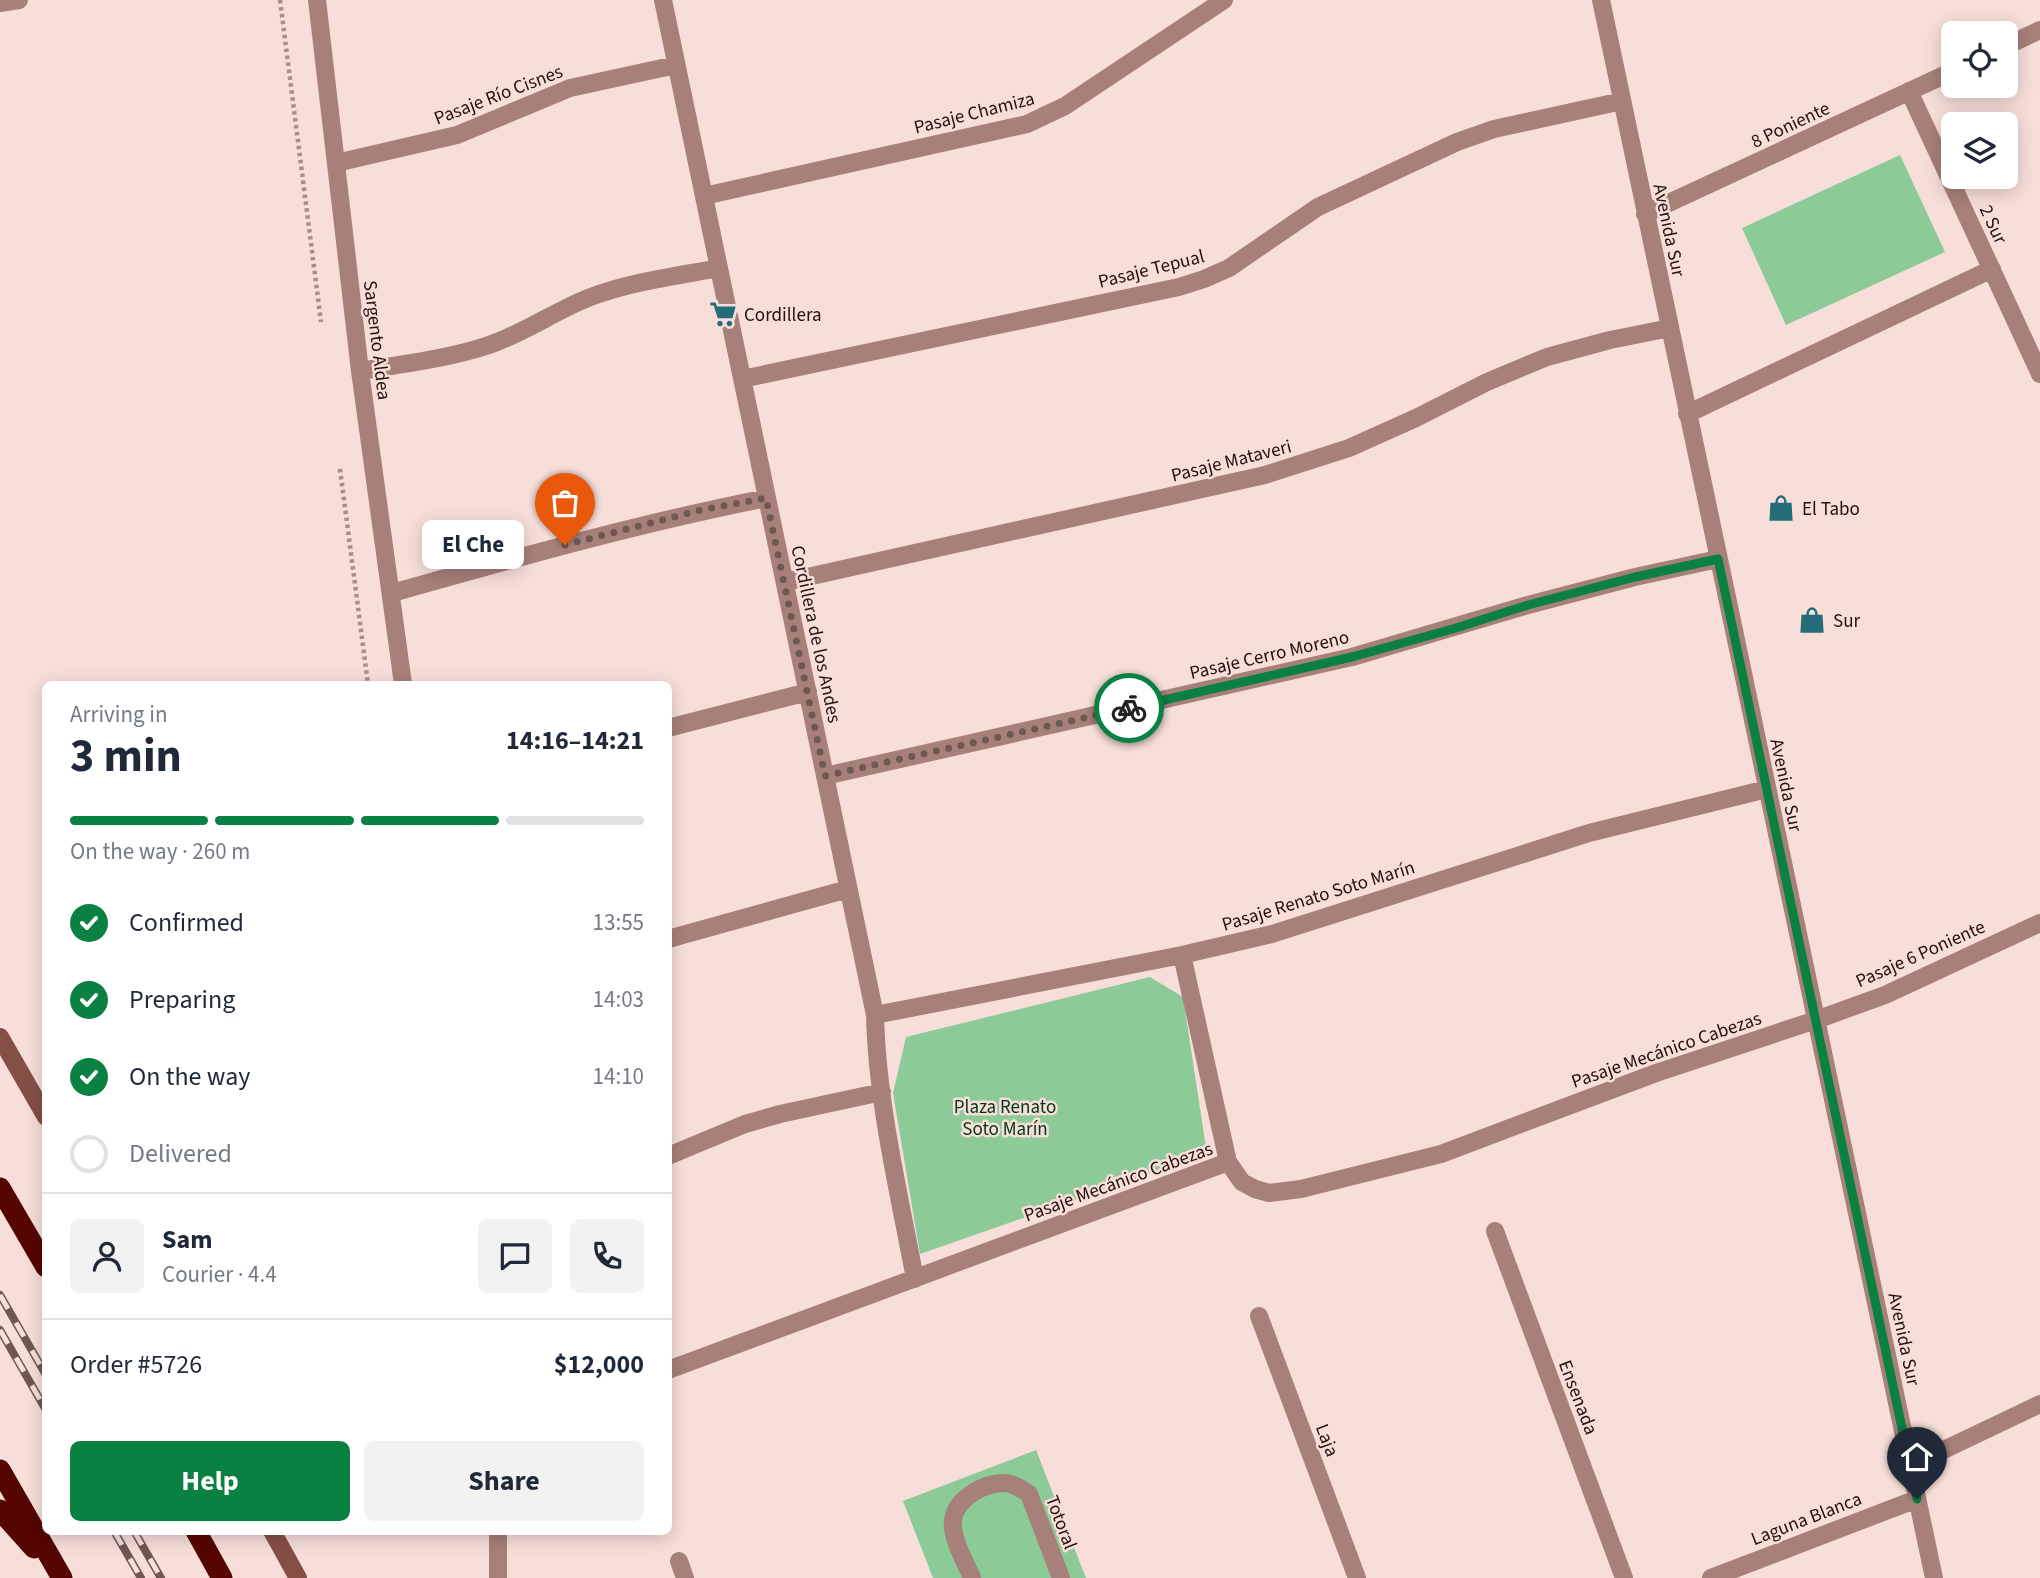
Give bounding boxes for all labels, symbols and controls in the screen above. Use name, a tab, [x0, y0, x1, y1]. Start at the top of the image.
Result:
map controls	[1941, 21, 2018, 189]
button: locate	[1941, 21, 2018, 98]
street label: Pasaje Río Cisnes	[430, 58, 567, 132]
street label: Pasaje Chamiza	[911, 85, 1037, 141]
street label: 8 Poniente	[1747, 95, 1835, 155]
button: layers	[1941, 112, 2018, 189]
street label: Avenida Sur	[1646, 181, 1692, 280]
street label: 2 Sur	[1972, 201, 2014, 249]
street label: Pasaje Tepual	[1095, 243, 1207, 296]
street label: Sargento Aldea	[356, 279, 397, 401]
supermarket icon: Cordillera	[708, 299, 738, 329]
place label: Cordillera	[744, 302, 822, 329]
street label: Pasaje Mataveri	[1168, 433, 1294, 489]
pin	[535, 473, 595, 545]
icon: bag	[546, 484, 584, 522]
shop icon: El Tabo	[1766, 493, 1796, 523]
place label: El Tabo	[1802, 496, 1860, 523]
callout: El Che	[421, 520, 523, 570]
text: El Che	[442, 528, 504, 561]
street label: Cordillera de los Andes	[784, 543, 848, 726]
shop icon: Sur	[1797, 605, 1827, 635]
place label: Sur	[1833, 608, 1860, 635]
street label: Pasaje Cerro Moreno	[1187, 624, 1352, 687]
courier	[1094, 673, 1164, 743]
icon: bike	[1110, 689, 1148, 727]
text: Arriving in	[70, 698, 168, 731]
text: 14:16–14:21	[506, 722, 644, 759]
text: 3 min	[70, 724, 182, 789]
street label: Avenida Sur	[1763, 736, 1809, 835]
text: On the way · 260 m	[70, 835, 250, 868]
street label: Pasaje Renato Soto Marín	[1219, 854, 1418, 939]
icon: check	[70, 904, 108, 942]
text: Confirmed	[129, 904, 244, 941]
text: 13:55	[593, 906, 644, 939]
street label: Pasaje 6 Poniente	[1851, 914, 1990, 995]
icon: check	[70, 981, 108, 1019]
text: Preparing	[129, 981, 235, 1018]
text: 14:03	[593, 983, 644, 1016]
street label: Pasaje Mecánico Cabezas	[1568, 1005, 1765, 1096]
icon: check	[70, 1058, 108, 1096]
text: On the way	[129, 1058, 250, 1095]
text: 14:10	[593, 1060, 644, 1093]
park label: Plaza Renato Soto Marín	[954, 1094, 1056, 1143]
text: Delivered	[129, 1135, 232, 1172]
street label: Pasaje Mecánico Cabezas	[1020, 1136, 1217, 1229]
button: person	[70, 1219, 144, 1293]
button: chat	[478, 1219, 552, 1293]
button: phone	[570, 1219, 644, 1293]
text: Sam	[162, 1221, 212, 1258]
text: Courier · 4.4	[162, 1258, 277, 1291]
street label: Avenida Sur	[1881, 1290, 1927, 1389]
text: Order #5726	[70, 1346, 202, 1383]
text: $12,000	[554, 1346, 644, 1383]
street label: Ensenada	[1551, 1356, 1604, 1439]
street label: Laja	[1308, 1420, 1345, 1461]
pin	[1887, 1427, 1947, 1499]
icon: home	[1898, 1438, 1936, 1476]
button: Help	[70, 1441, 350, 1521]
button: Share	[364, 1441, 644, 1521]
street label: Laguna Blanca	[1747, 1486, 1866, 1553]
street label: Totoral	[1038, 1492, 1083, 1554]

